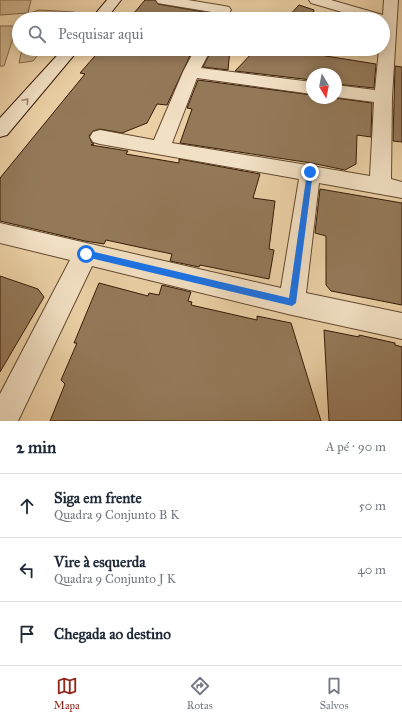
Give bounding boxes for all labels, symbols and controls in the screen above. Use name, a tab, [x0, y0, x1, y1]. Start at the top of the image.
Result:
search box	[12, 12, 390, 56]
icon: search	[26, 23, 48, 45]
text: Pesquisar aqui	[58, 25, 144, 43]
north arrow	[306, 68, 342, 104]
one-way arrow	[21, 98, 28, 106]
route end	[301, 163, 319, 181]
route start	[77, 245, 95, 263]
text: 2 min	[16, 437, 56, 458]
text: A pé · 90 m	[326, 439, 386, 455]
text: Siga em frente	[54, 489, 142, 507]
icon: ahead	[16, 495, 38, 517]
text: 50 m	[359, 498, 386, 514]
text: Quadra 9 Conjunto B K	[54, 507, 179, 523]
text: Vire à esquerda	[54, 553, 146, 571]
icon: left	[16, 559, 38, 581]
text: 40 m	[357, 562, 386, 578]
text: Quadra 9 Conjunto J K	[54, 571, 176, 587]
icon: arrive	[16, 623, 38, 645]
text: Chegada ao destino	[54, 625, 171, 643]
tab: Mapa	[54, 675, 80, 712]
tab: Rotas	[187, 675, 213, 712]
tab: Salvos	[320, 675, 348, 712]

